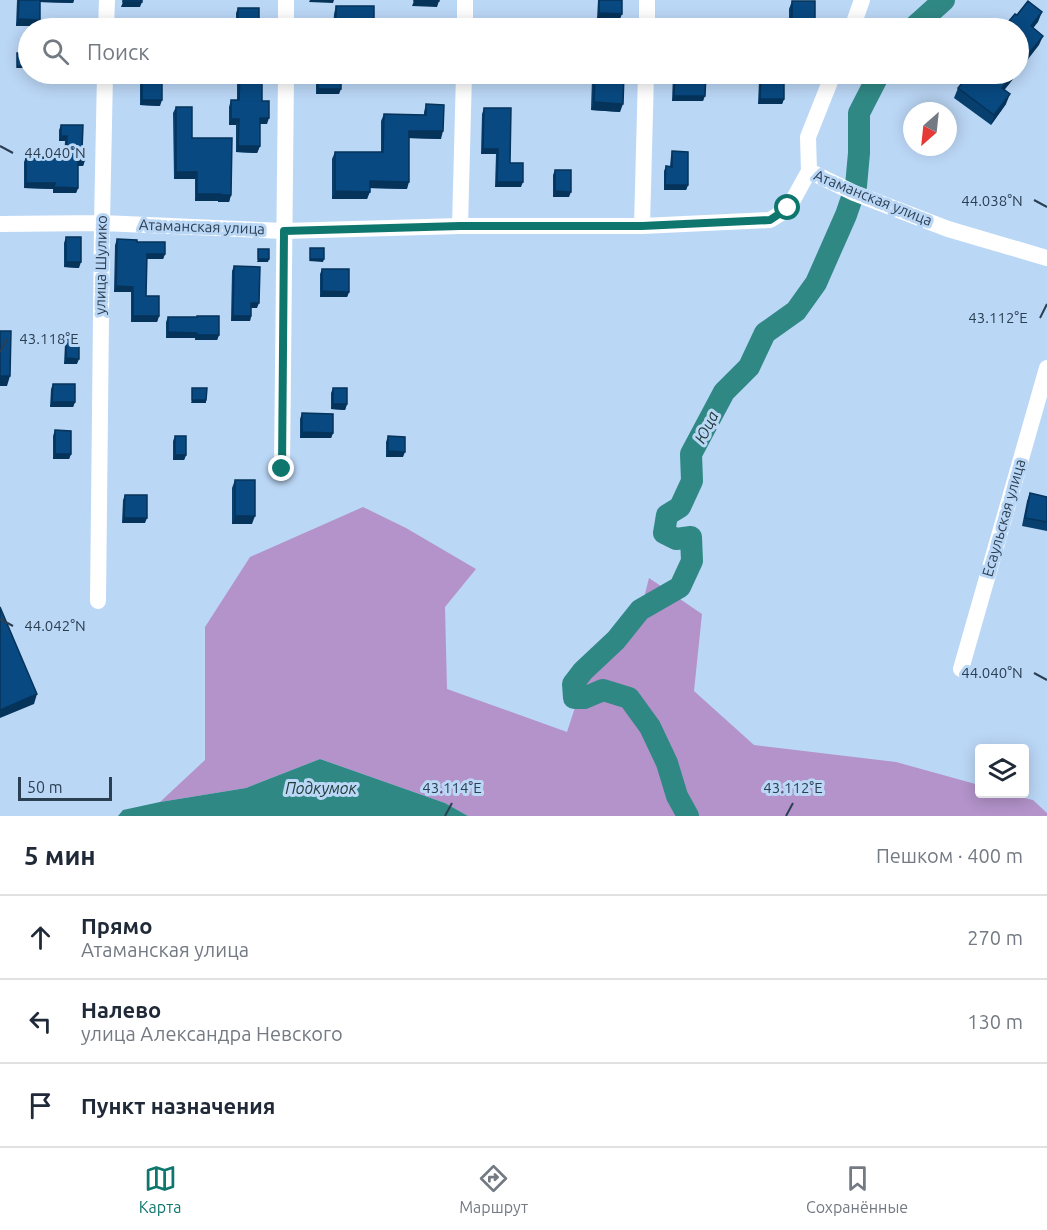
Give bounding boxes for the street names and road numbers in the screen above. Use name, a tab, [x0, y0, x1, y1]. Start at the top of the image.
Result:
street label: Атаманская улица	[812, 166, 935, 229]
street label: улица Шулико	[91, 215, 110, 315]
street label: Атаманская улица	[139, 216, 265, 237]
street label: Есаульская улица	[979, 457, 1028, 579]

